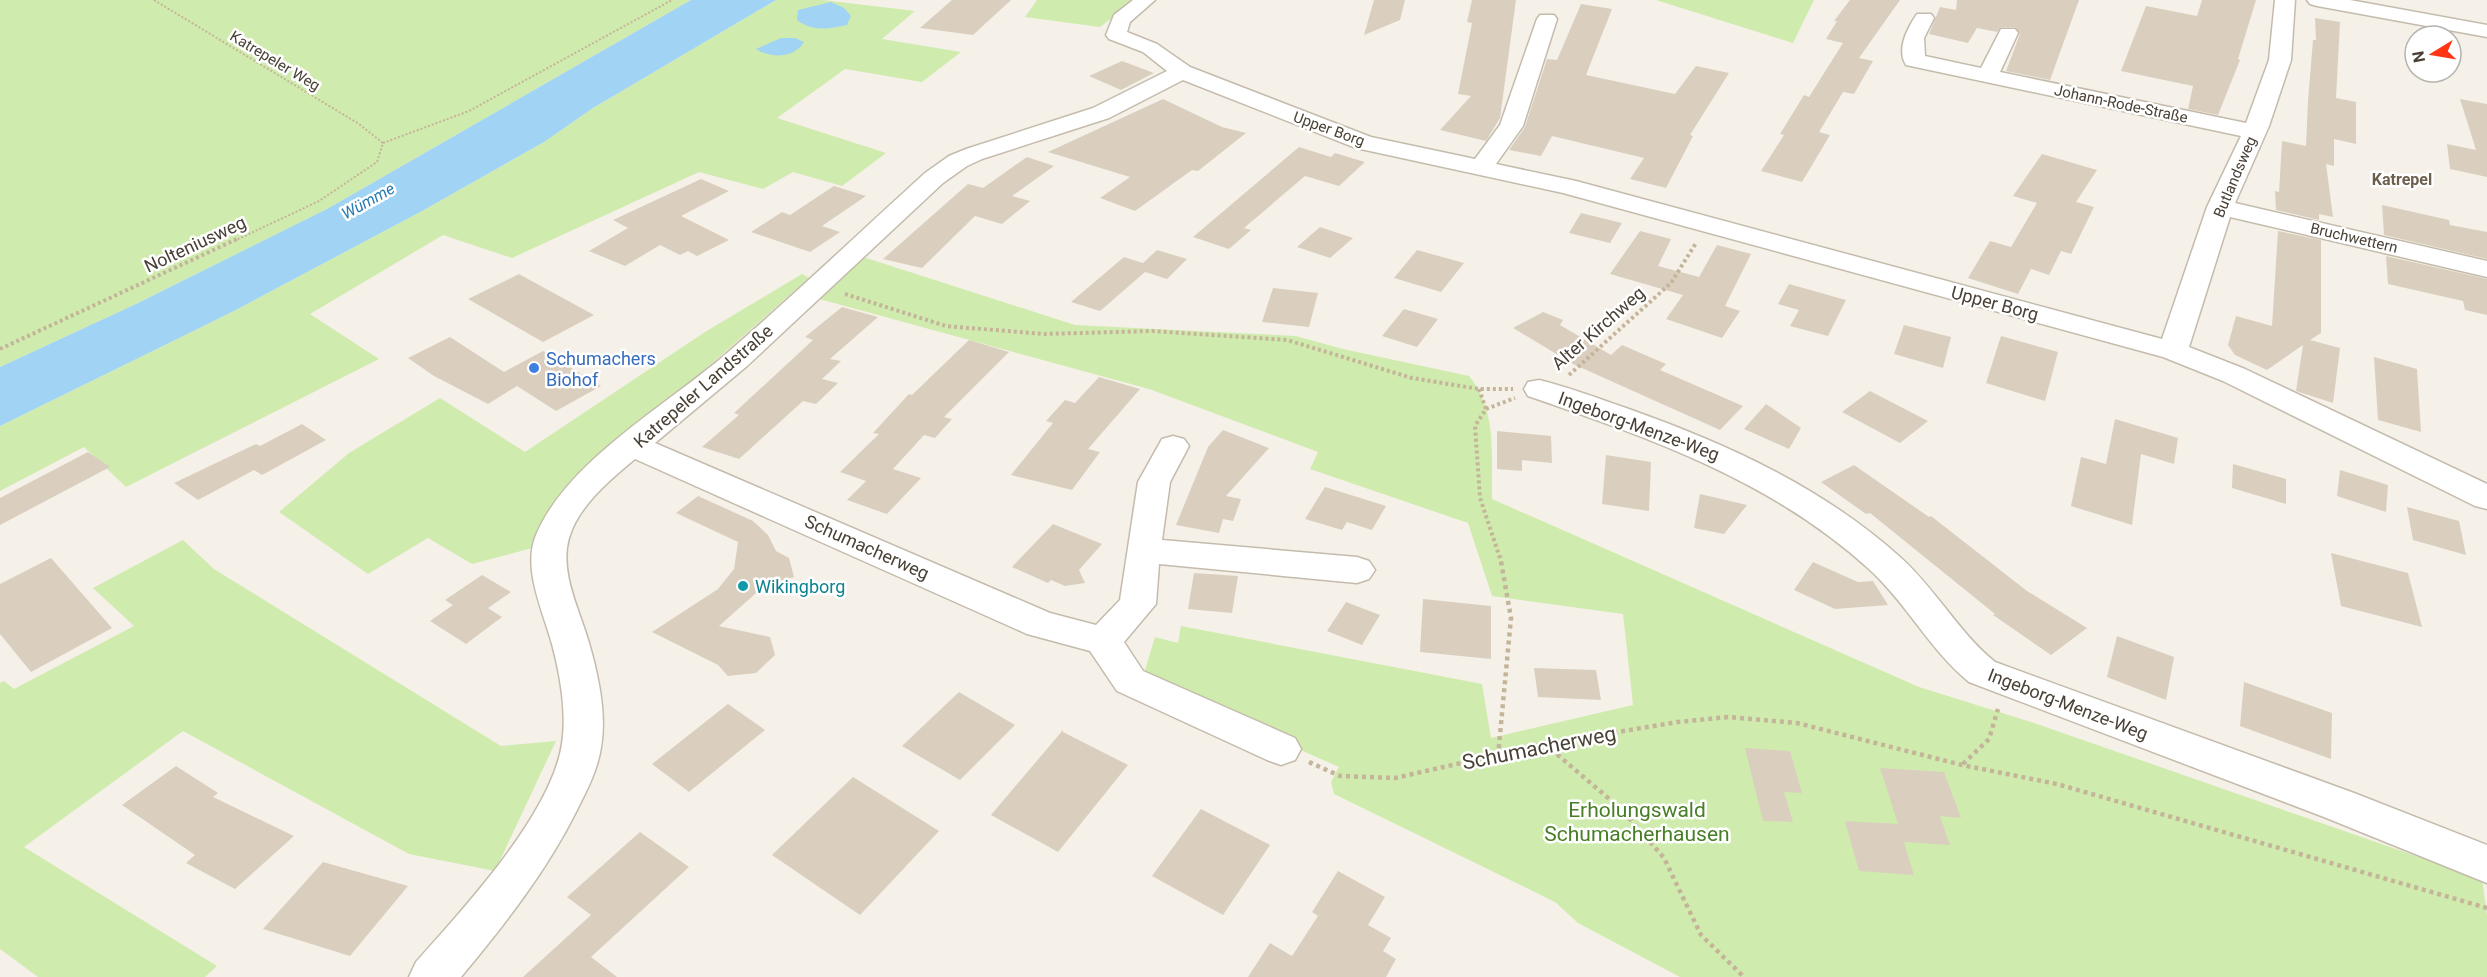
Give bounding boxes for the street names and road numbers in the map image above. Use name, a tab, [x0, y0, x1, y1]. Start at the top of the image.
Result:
street label: Katrepeler Weg	[227, 27, 323, 95]
street label: Johann-Rode-Straße	[2053, 81, 2189, 127]
street label: Upper Borg	[1291, 108, 1367, 150]
street label: Butlandsweg	[2210, 134, 2260, 220]
street label: Nolteniusweg	[141, 211, 249, 277]
street label: Bruchwettern	[2309, 219, 2399, 257]
street label: Upper Borg	[1949, 281, 2041, 325]
street label: Alter Kirchweg	[1547, 282, 1649, 374]
street label: Katrepeler Landstraße	[629, 320, 777, 452]
street label: Ingeborg-Menze-Weg	[1556, 387, 1722, 465]
street label: Schumacherweg	[802, 510, 932, 584]
street label: Ingeborg-Menze-Weg	[1985, 664, 2151, 744]
street label: Schumacherweg	[1460, 721, 1618, 775]

